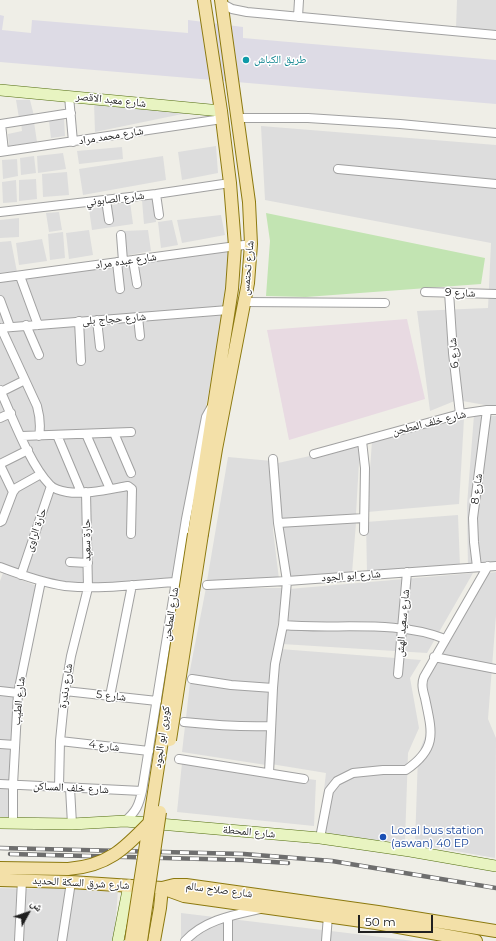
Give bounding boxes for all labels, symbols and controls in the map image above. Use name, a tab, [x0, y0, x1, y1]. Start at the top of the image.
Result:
place label: طريق الكباش	[254, 53, 307, 67]
marker: طريق الكباش	[241, 55, 251, 65]
street label: شارع معبد الاقصر	[75, 90, 147, 110]
street label: شارع محمد مراد	[78, 124, 144, 148]
street label: شارع الصابوني	[85, 189, 145, 209]
street label: شارع تحتمس	[239, 240, 257, 296]
street label: شارع عبده مراد	[94, 250, 158, 272]
street label: شارع 9	[445, 286, 475, 300]
street label: شارع حجاج بلى	[82, 310, 146, 328]
street label: شارع 6	[446, 337, 462, 369]
street label: شارع خلف المطحن	[391, 407, 467, 439]
street label: شارع 8	[469, 473, 485, 505]
street label: حارة الراوى	[22, 506, 50, 554]
street label: حارة سعيد	[80, 519, 94, 561]
street label: شارع ابو الجود	[321, 567, 381, 585]
street label: شارع المطحن	[160, 586, 182, 642]
street label: شارع سعيد الهش	[393, 589, 413, 657]
street label: شارع دندرة	[56, 663, 76, 709]
street label: شارع الطيب	[10, 676, 28, 726]
street label: شارع 5	[95, 688, 127, 704]
street label: كوبرى ابو الجود	[151, 705, 173, 769]
street label: شارع 4	[88, 738, 120, 754]
street label: شارع خلف المساكن	[33, 779, 109, 797]
street label: شارع المحطة	[222, 823, 276, 841]
place label: Local bus station (aswan) 40 EP	[391, 824, 484, 850]
marker: Local bus station (aswan) 40 EP	[378, 832, 388, 842]
street label: شارع شرق السكة الحديد	[32, 874, 130, 892]
street label: شارع صلاح سالم	[185, 879, 253, 901]
north arrow	[8, 893, 48, 933]
text: ش	[28, 896, 46, 914]
scale bar	[360, 907, 435, 933]
text: 50 m	[365, 914, 396, 929]

